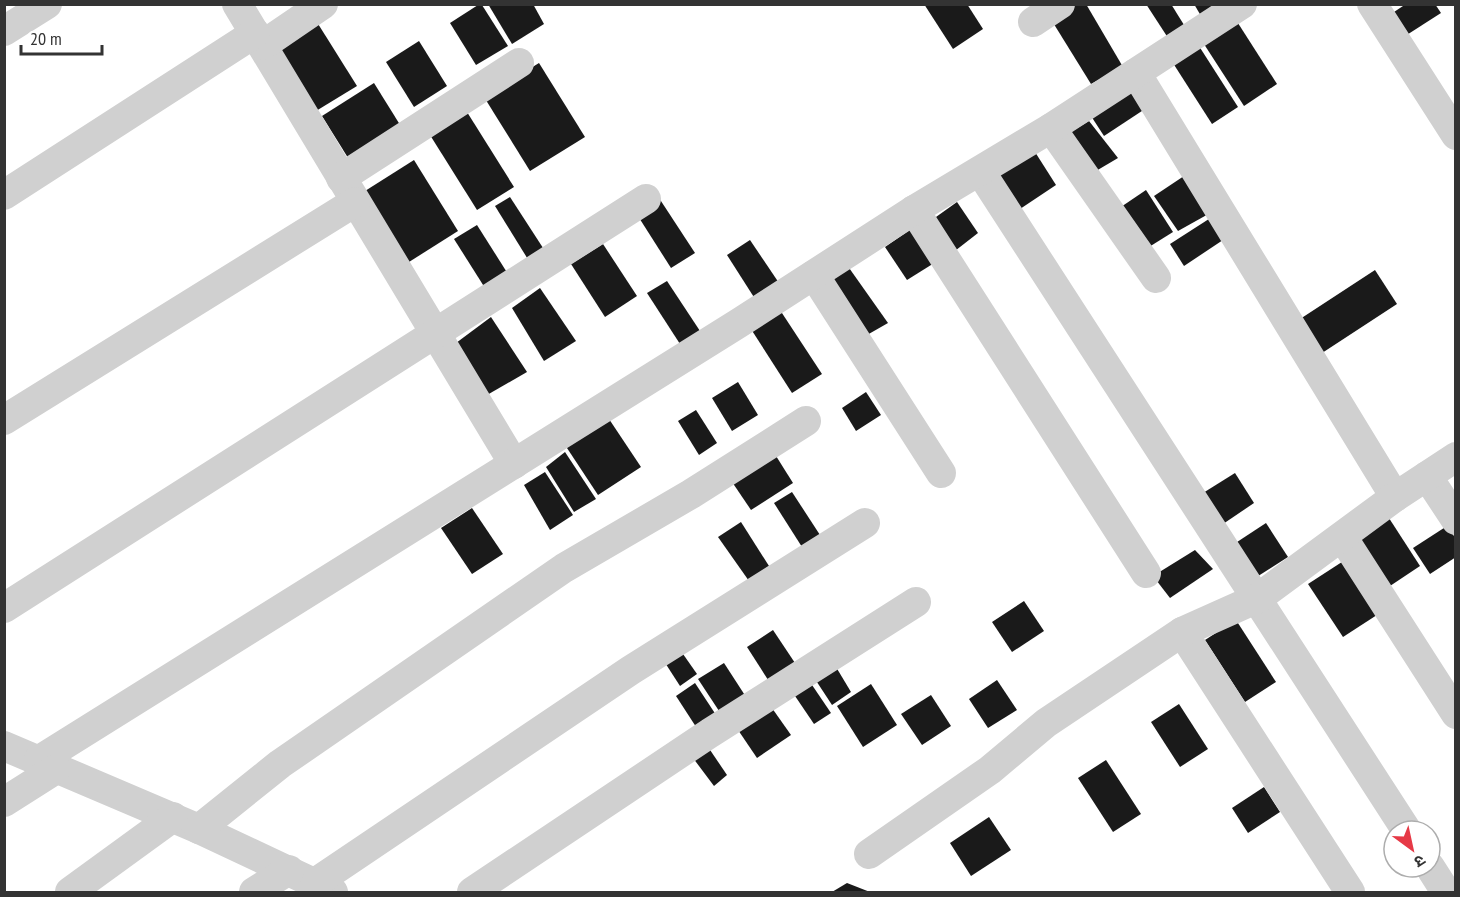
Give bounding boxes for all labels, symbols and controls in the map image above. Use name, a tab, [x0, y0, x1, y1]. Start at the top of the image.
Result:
scale bar	[21, 18, 102, 56]
text: 20 m	[30, 27, 62, 50]
north arrow	[1382, 819, 1442, 879]
text: उ	[1410, 851, 1430, 873]

